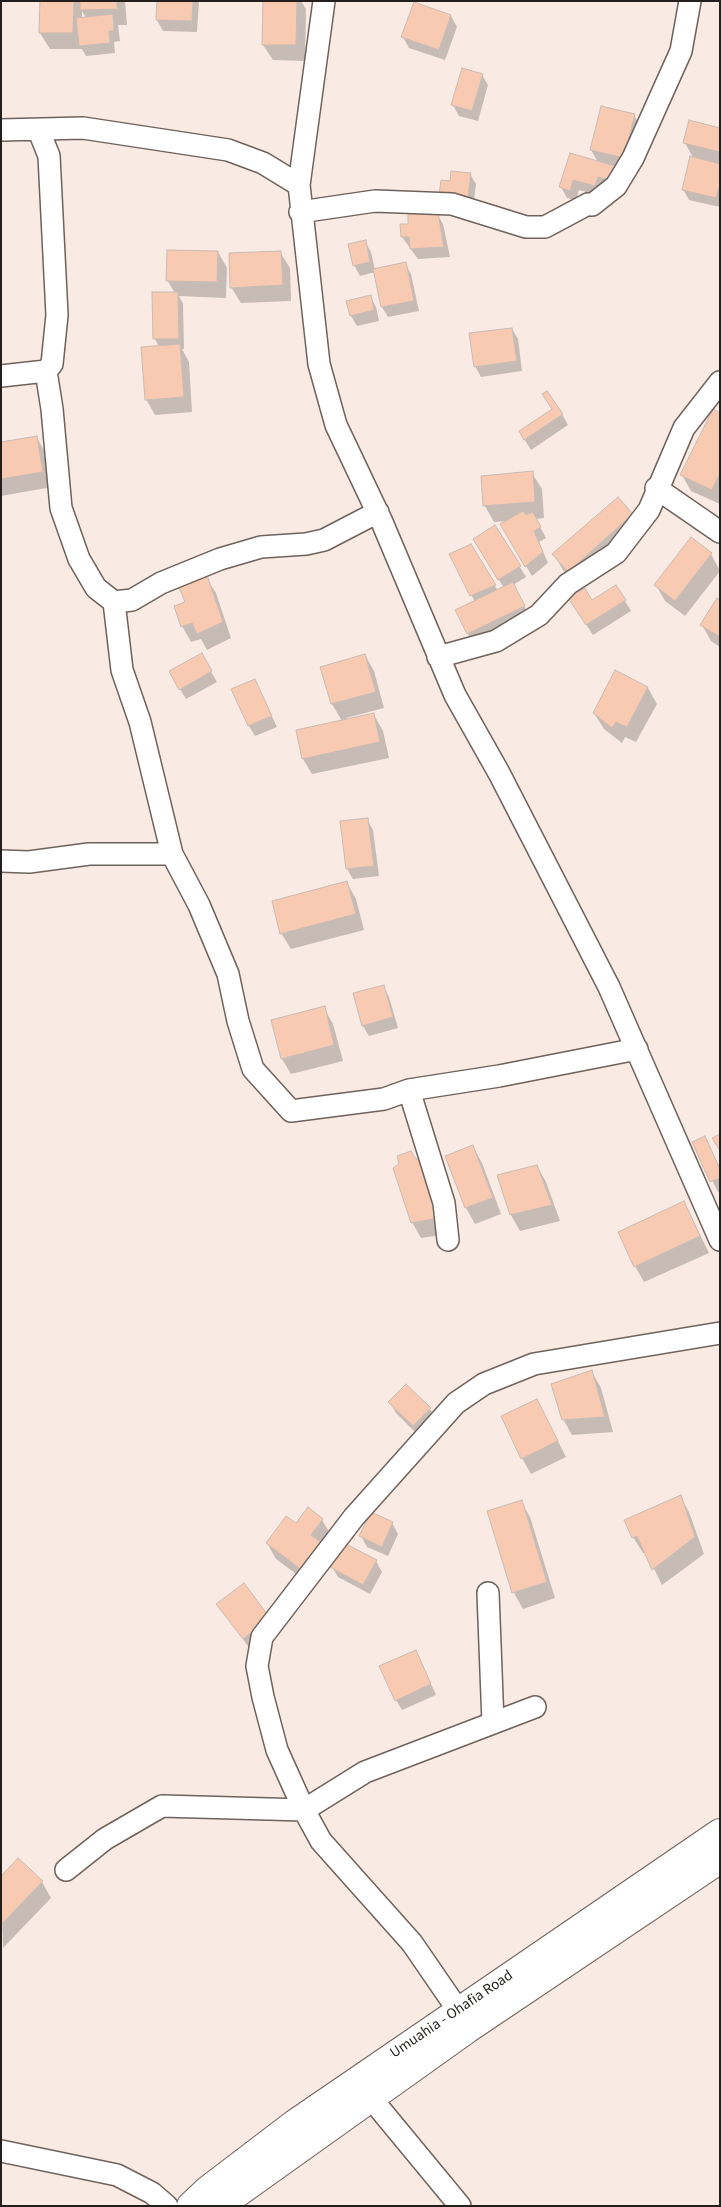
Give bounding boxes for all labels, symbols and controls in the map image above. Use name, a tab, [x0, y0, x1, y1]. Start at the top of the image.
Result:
street label: Umuahia - Ohafia Road	[387, 1967, 517, 2063]

